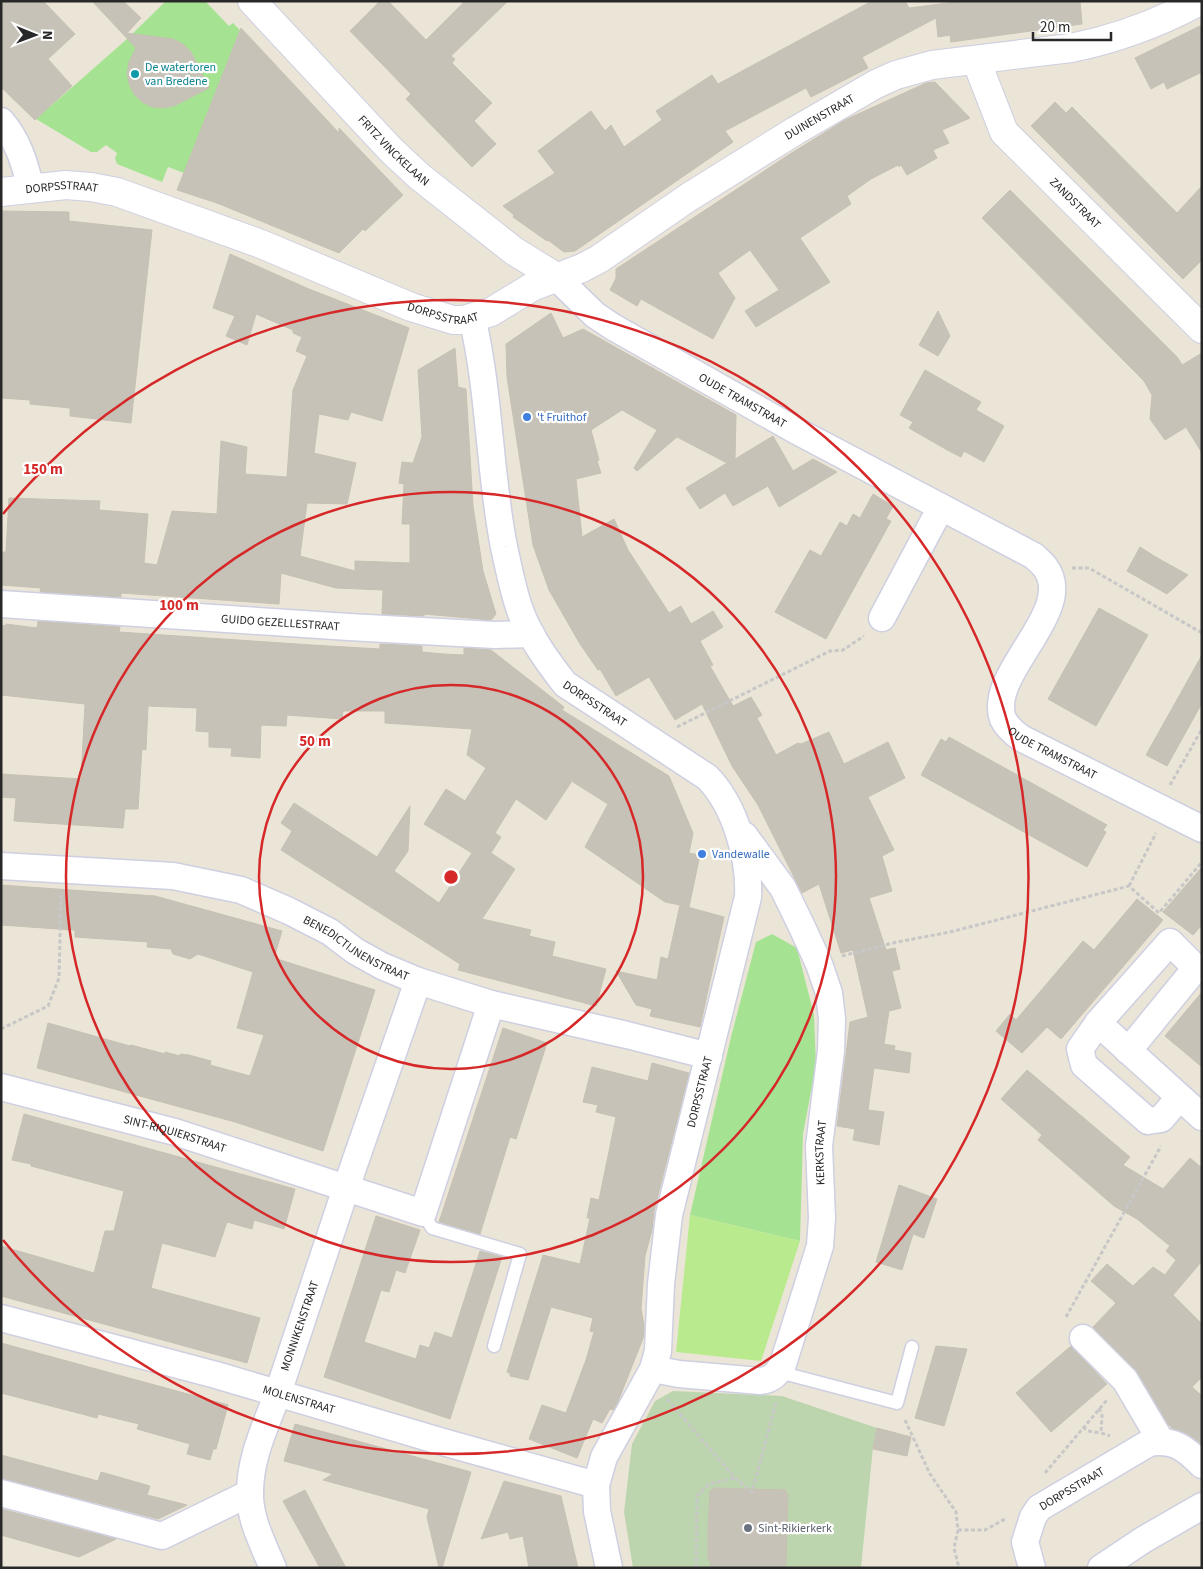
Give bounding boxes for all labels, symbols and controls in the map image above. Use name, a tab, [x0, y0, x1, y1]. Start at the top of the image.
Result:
north arrow	[10, 10, 60, 60]
scale bar	[1033, 10, 1110, 42]
text: 20 m	[1040, 17, 1070, 38]
text: N	[37, 30, 57, 40]
place label: De watertoren van Bredene	[145, 59, 216, 90]
marker: De watertoren van Bredene	[129, 68, 141, 80]
street label: DUINENSTRAAT	[781, 90, 858, 144]
street label: FRITZ VINCKELAAN	[354, 111, 433, 190]
street label: ZANDSTRAAT	[1046, 174, 1105, 233]
street label: DORPSSTRAAT	[24, 177, 100, 198]
street label: DORPSSTRAAT	[405, 298, 481, 329]
street label: OUDE TRAMSTRAAT	[696, 369, 790, 432]
place label: 't Fruithof	[537, 409, 587, 426]
marker: 't Fruithof	[521, 411, 533, 423]
text: 150 m	[23, 459, 63, 480]
text: 100 m	[159, 595, 199, 616]
street label: GUIDO GEZELLESTRAAT	[221, 610, 341, 635]
street label: DORPSSTRAAT	[559, 676, 631, 731]
street label: OUDE TRAMSTRAAT	[1004, 722, 1100, 784]
text: 50 m	[299, 731, 331, 752]
place label: Vandewalle	[712, 846, 770, 863]
marker: Vandewalle	[696, 848, 708, 860]
centre of rings	[442, 868, 460, 886]
street label: BENEDICTIJNENSTRAAT	[300, 911, 412, 985]
street label: DORPSSTRAAT	[683, 1054, 717, 1130]
street label: SINT-RIQUIERSTRAAT	[122, 1110, 229, 1157]
street label: KERKSTRAAT	[810, 1119, 831, 1185]
street label: MONNIKENSTRAAT	[277, 1278, 324, 1373]
street label: MOLENSTRAAT	[261, 1381, 338, 1418]
street label: DORPSSTRAAT	[1036, 1462, 1108, 1515]
place label: Sint-Rikierkerk	[758, 1520, 832, 1537]
marker: Sint-Rikierkerk	[742, 1522, 754, 1534]

